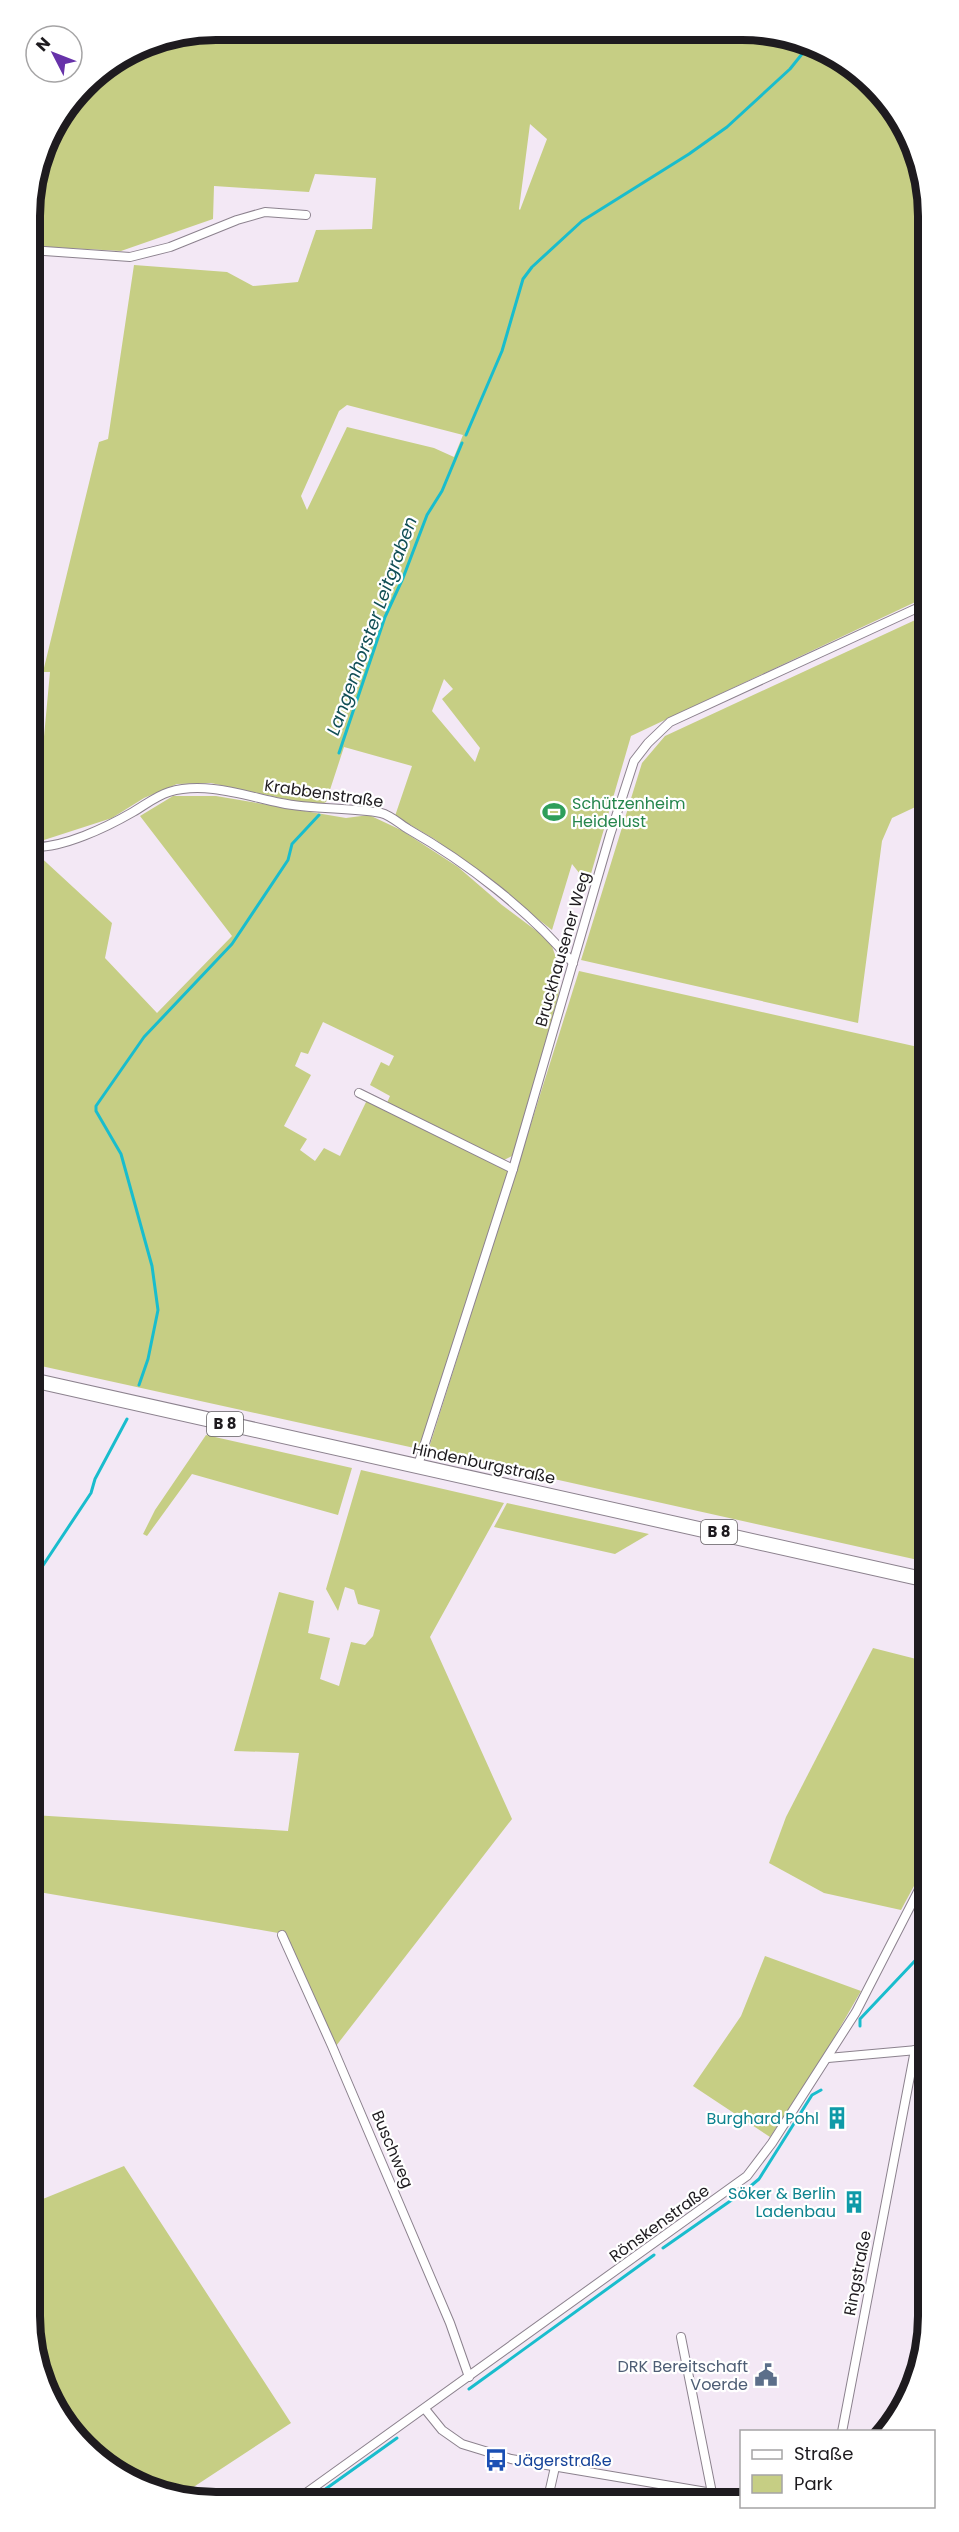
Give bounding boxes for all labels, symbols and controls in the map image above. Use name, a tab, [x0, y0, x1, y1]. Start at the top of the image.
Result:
north arrow	[24, 24, 84, 84]
text: N	[31, 32, 56, 56]
water label: Langenhorster Leitgraben	[320, 513, 423, 739]
street label: Krabbenstraße	[263, 774, 385, 813]
place label: Schützenheim Heidelust	[572, 792, 685, 833]
sports icon: Schützenheim Heidelust	[541, 799, 567, 825]
street label: Bruckhausener Weg	[529, 869, 596, 1029]
road number: B 8	[207, 1412, 243, 1436]
street label: Hindenburgstraße	[410, 1437, 558, 1490]
road number: B 8	[701, 1520, 737, 1544]
building icon: Burghard Pohl	[824, 2105, 850, 2131]
street label: Buschweg	[366, 2107, 419, 2192]
place label: Burghard Pohl	[706, 2107, 819, 2130]
street label: Rönskenstraße	[604, 2179, 714, 2268]
place label: Söker & Berlin Ladenbau	[728, 2182, 836, 2223]
building icon: Söker & Berlin Ladenbau	[841, 2189, 867, 2215]
street label: Ringstraße	[838, 2228, 877, 2318]
place label: DRK Bereitschaft Voerde	[618, 2355, 748, 2396]
public building icon: DRK Bereitschaft Voerde	[753, 2362, 779, 2388]
legend	[740, 2430, 935, 2508]
text: Straße	[794, 2441, 853, 2466]
bus stop icon: Jägerstraße	[483, 2447, 509, 2473]
place label: Jägerstraße	[514, 2449, 612, 2472]
text: Park	[794, 2471, 833, 2496]

